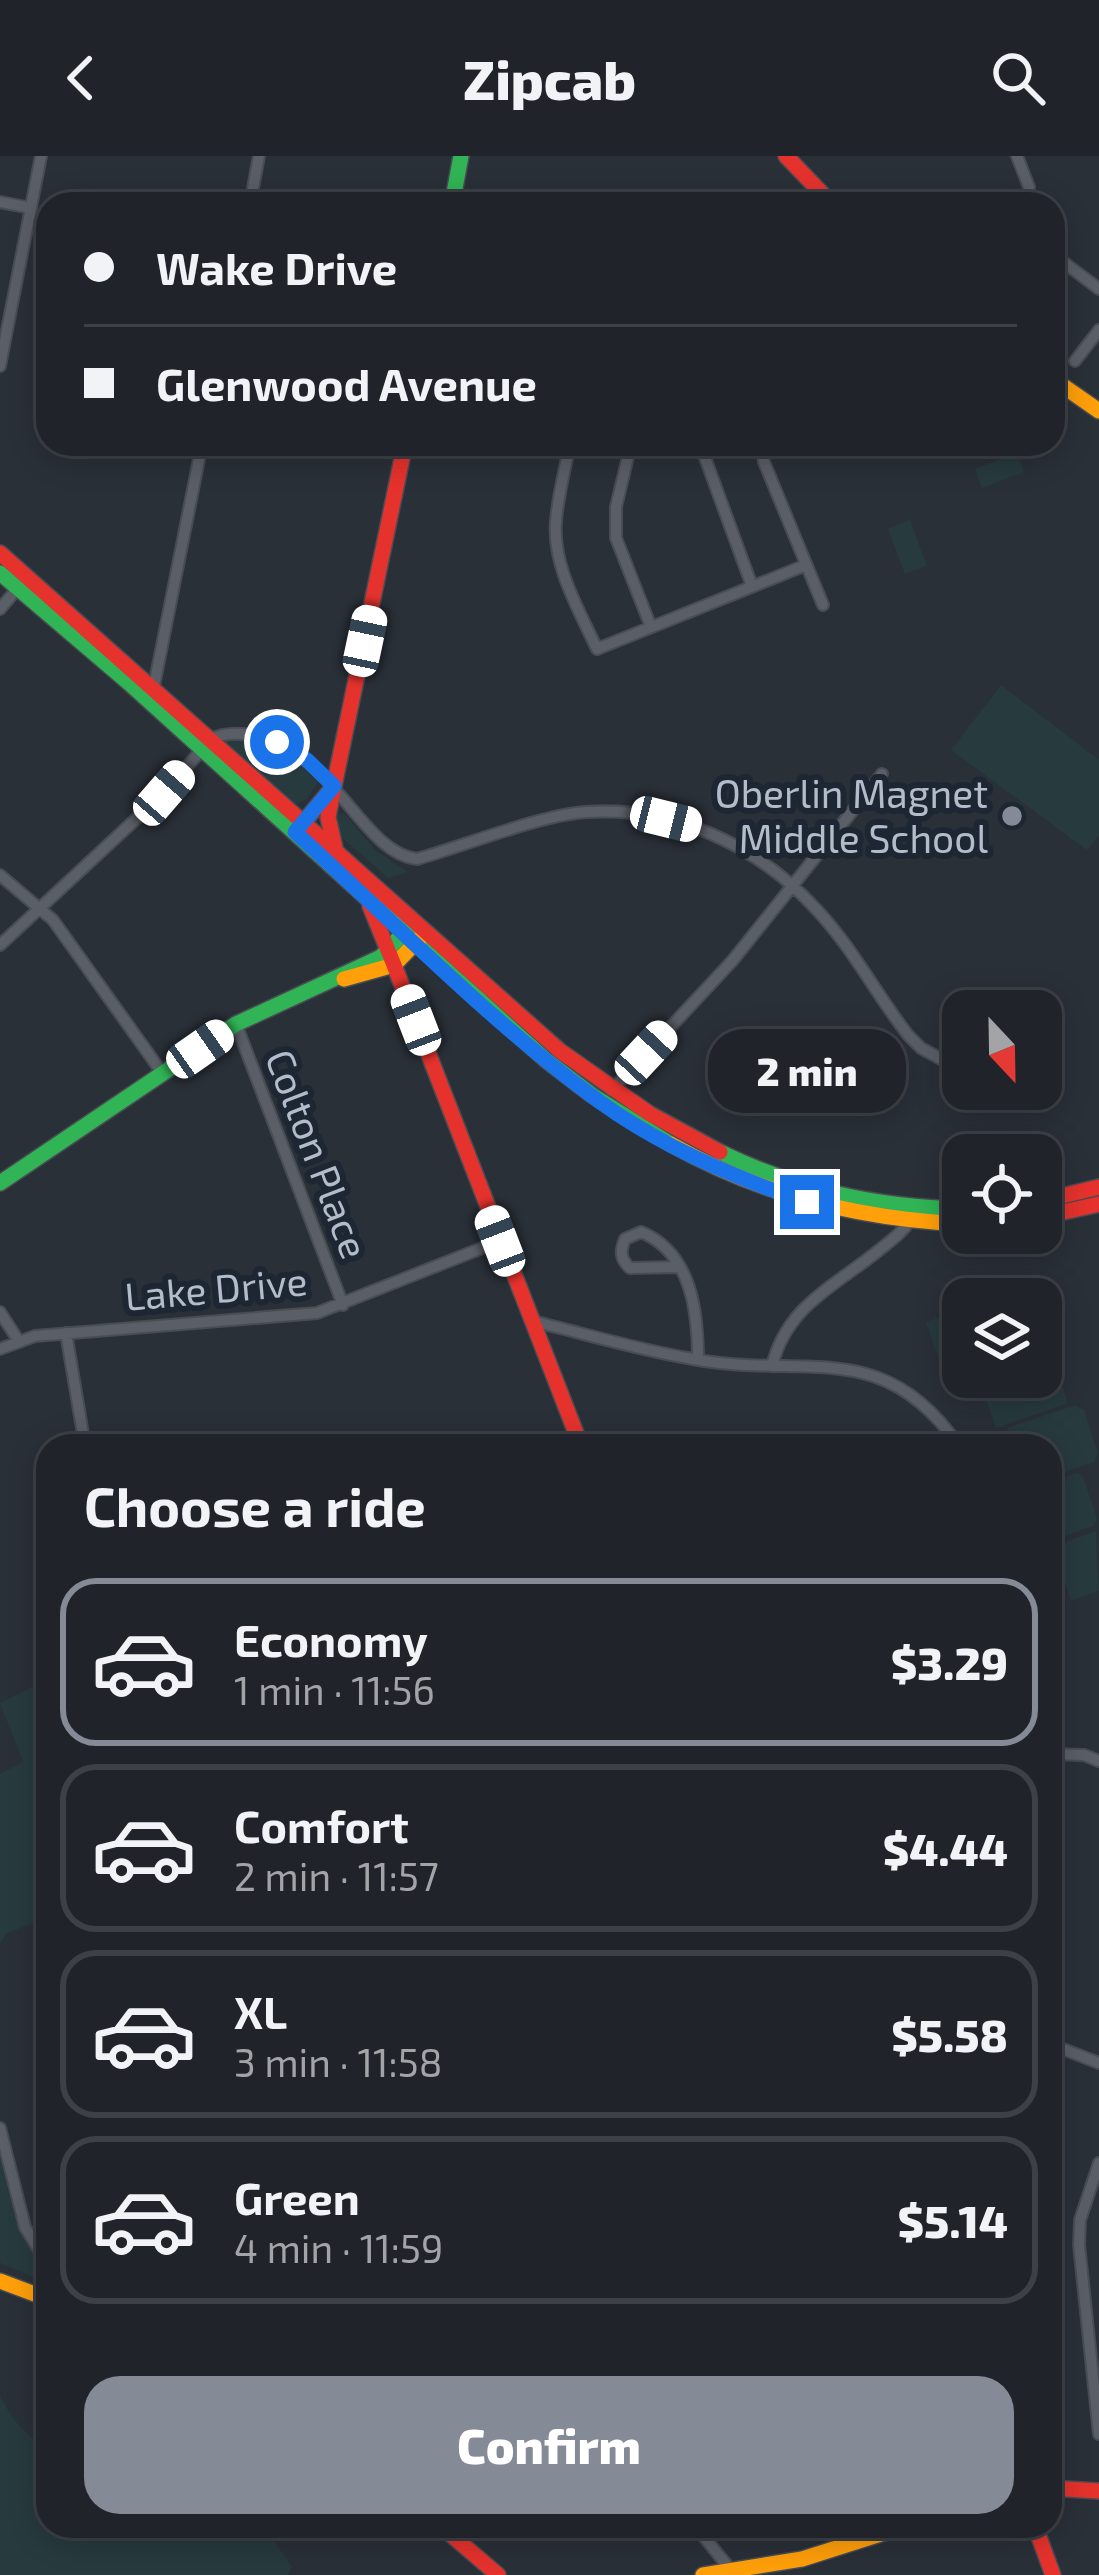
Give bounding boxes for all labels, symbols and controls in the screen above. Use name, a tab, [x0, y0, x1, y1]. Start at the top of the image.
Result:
icon: back	[48, 45, 114, 111]
icon: search	[985, 45, 1051, 111]
text: Zipcab	[463, 46, 636, 111]
text: Wake Drive	[156, 240, 397, 294]
text: Glenwood Avenue	[156, 356, 537, 410]
car	[340, 602, 390, 680]
route start	[250, 715, 304, 769]
car	[127, 754, 201, 832]
place label: Oberlin Magnet Middle School	[715, 769, 988, 861]
car	[627, 793, 705, 845]
marker: Oberlin Magnet Middle School	[999, 803, 1025, 829]
car	[386, 980, 446, 1060]
north arrow	[942, 990, 1062, 1110]
map controls	[942, 990, 1062, 1398]
car	[160, 1014, 240, 1084]
car	[608, 1014, 684, 1092]
callout: 2 min	[708, 1028, 906, 1112]
street label: Colton Place	[257, 1042, 380, 1264]
text: 2 min	[756, 1047, 858, 1094]
button: locate	[942, 1134, 1062, 1254]
route end	[780, 1175, 834, 1229]
car	[470, 1201, 530, 1281]
street label: Lake Drive	[123, 1256, 309, 1319]
button: layers	[942, 1278, 1062, 1398]
text: Choose a ride	[84, 1473, 426, 1538]
icon: car	[90, 1608, 198, 1716]
text: Economy	[234, 1612, 428, 1666]
text: $3.29	[891, 1635, 1008, 1689]
text: 1 min · 11:56	[234, 1666, 435, 1713]
icon: car	[90, 1794, 198, 1902]
text: Comfort	[234, 1798, 409, 1852]
text: $4.44	[883, 1821, 1008, 1875]
text: 2 min · 11:57	[234, 1852, 439, 1899]
icon: car	[90, 1980, 198, 2088]
text: XL	[234, 1984, 287, 2038]
text: $5.58	[891, 2007, 1008, 2061]
text: 3 min · 11:58	[234, 2038, 442, 2085]
icon: car	[90, 2166, 198, 2274]
text: Green	[234, 2170, 360, 2224]
text: $5.14	[897, 2193, 1008, 2247]
text: 4 min · 11:59	[234, 2224, 443, 2271]
button: Confirm	[84, 2376, 1014, 2514]

